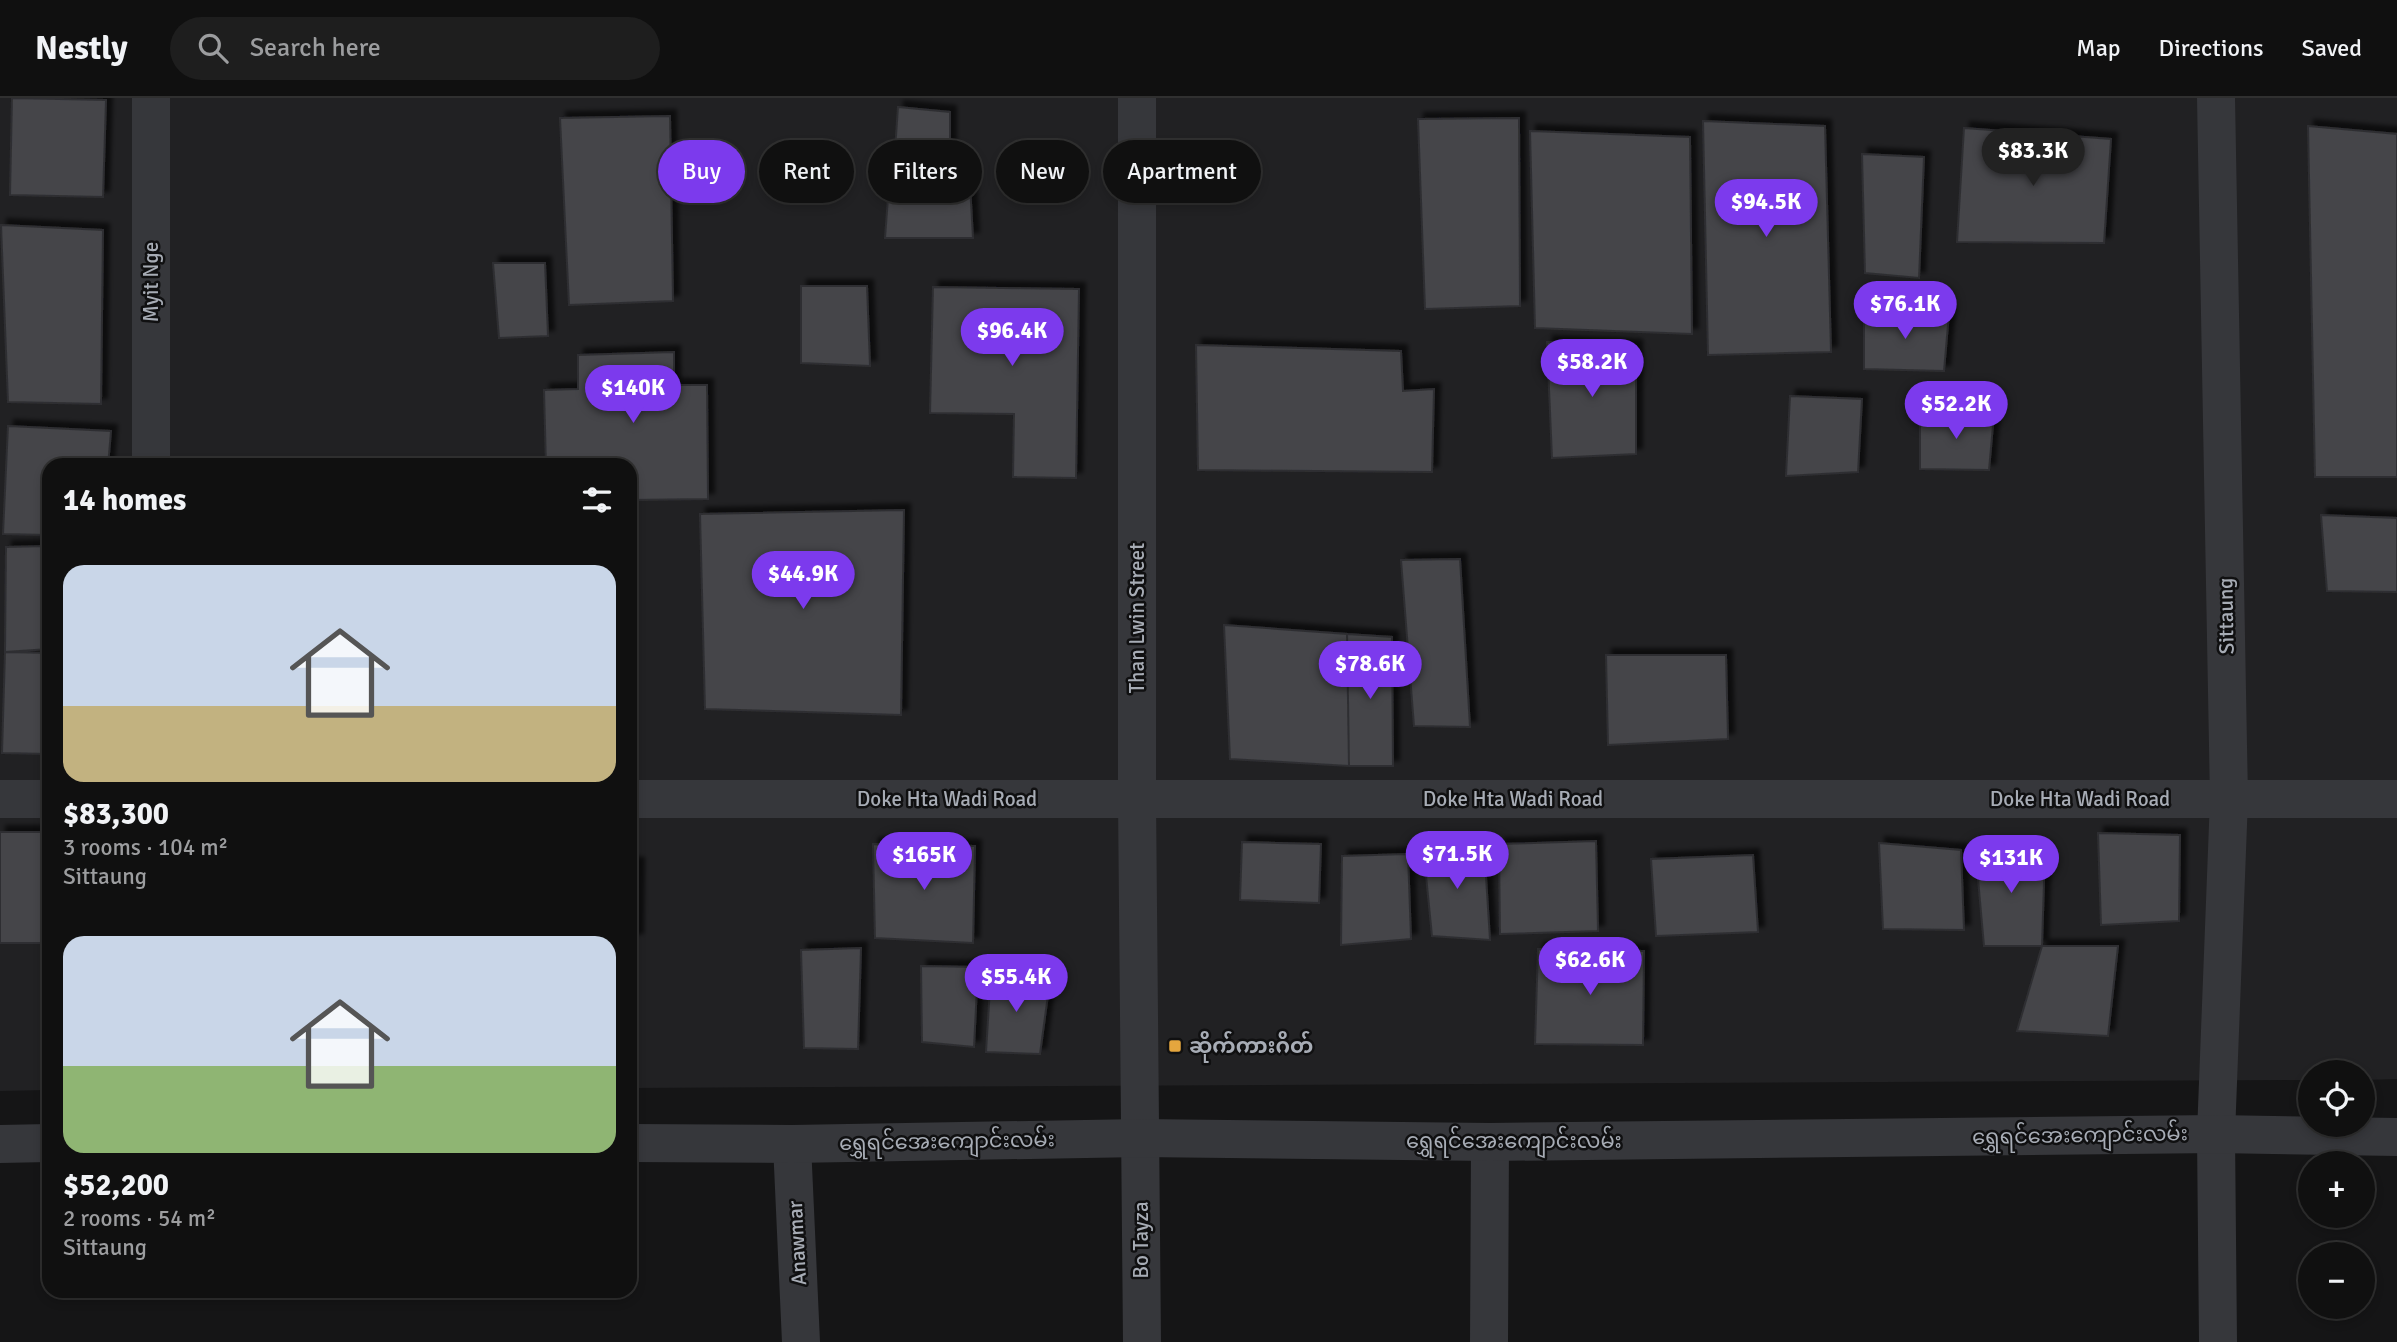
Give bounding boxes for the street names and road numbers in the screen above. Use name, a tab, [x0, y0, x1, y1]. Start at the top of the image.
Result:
street label: Myit Nge	[138, 242, 164, 322]
street label: Than Lwin Street	[1124, 543, 1150, 693]
street label: Sittaung	[2212, 577, 2240, 655]
street label: Doke Hta Wadi Road	[857, 786, 1037, 812]
street label: Doke Hta Wadi Road	[1423, 786, 1603, 812]
street label: Doke Hta Wadi Road	[1990, 786, 2170, 812]
street label: ရွှေရင်အေးကျောင်းလမ်း	[1972, 1117, 2188, 1155]
street label: ရွှေရင်အေးကျောင်းလမ်း	[839, 1123, 1055, 1161]
street label: ရွှေရင်အေးကျောင်းလမ်း	[1406, 1125, 1622, 1159]
street label: Anawmar	[782, 1200, 812, 1286]
street label: Bo Tayza	[1128, 1201, 1154, 1279]

